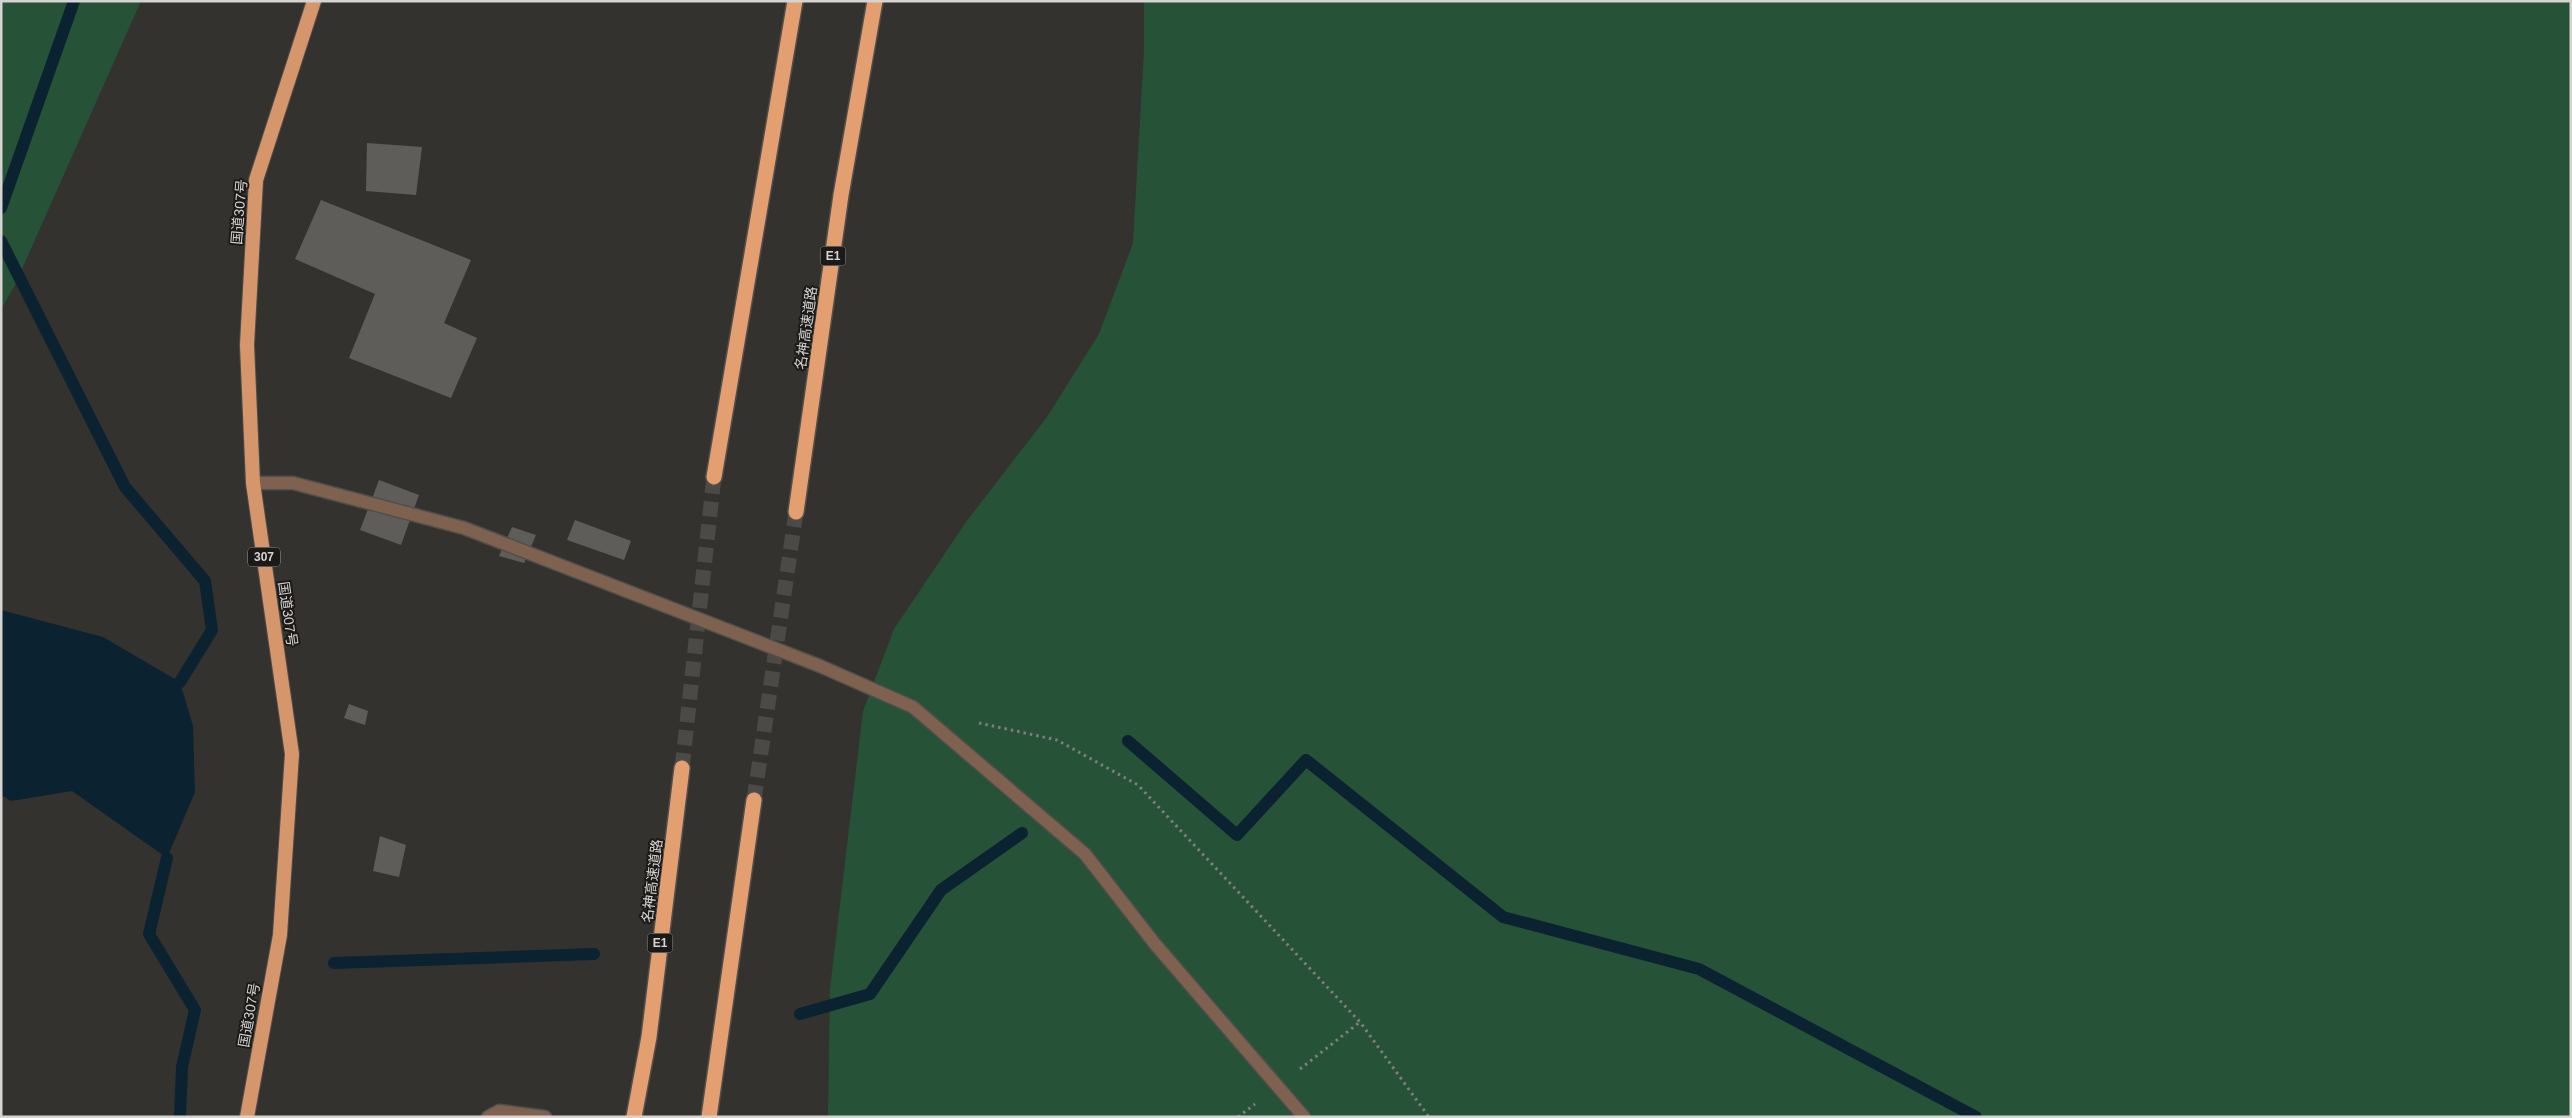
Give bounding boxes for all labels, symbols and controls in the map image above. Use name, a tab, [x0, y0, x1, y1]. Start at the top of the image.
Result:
street label: 国道307号	[228, 179, 250, 245]
road number: E1	[820, 247, 846, 266]
street label: 名神高速道路	[792, 285, 820, 371]
road number: 307	[248, 548, 280, 566]
street label: 国道307号	[276, 581, 300, 647]
street label: 名神高速道路	[639, 838, 665, 924]
road number: E1	[648, 934, 672, 952]
street label: 国道307号	[235, 981, 263, 1049]

